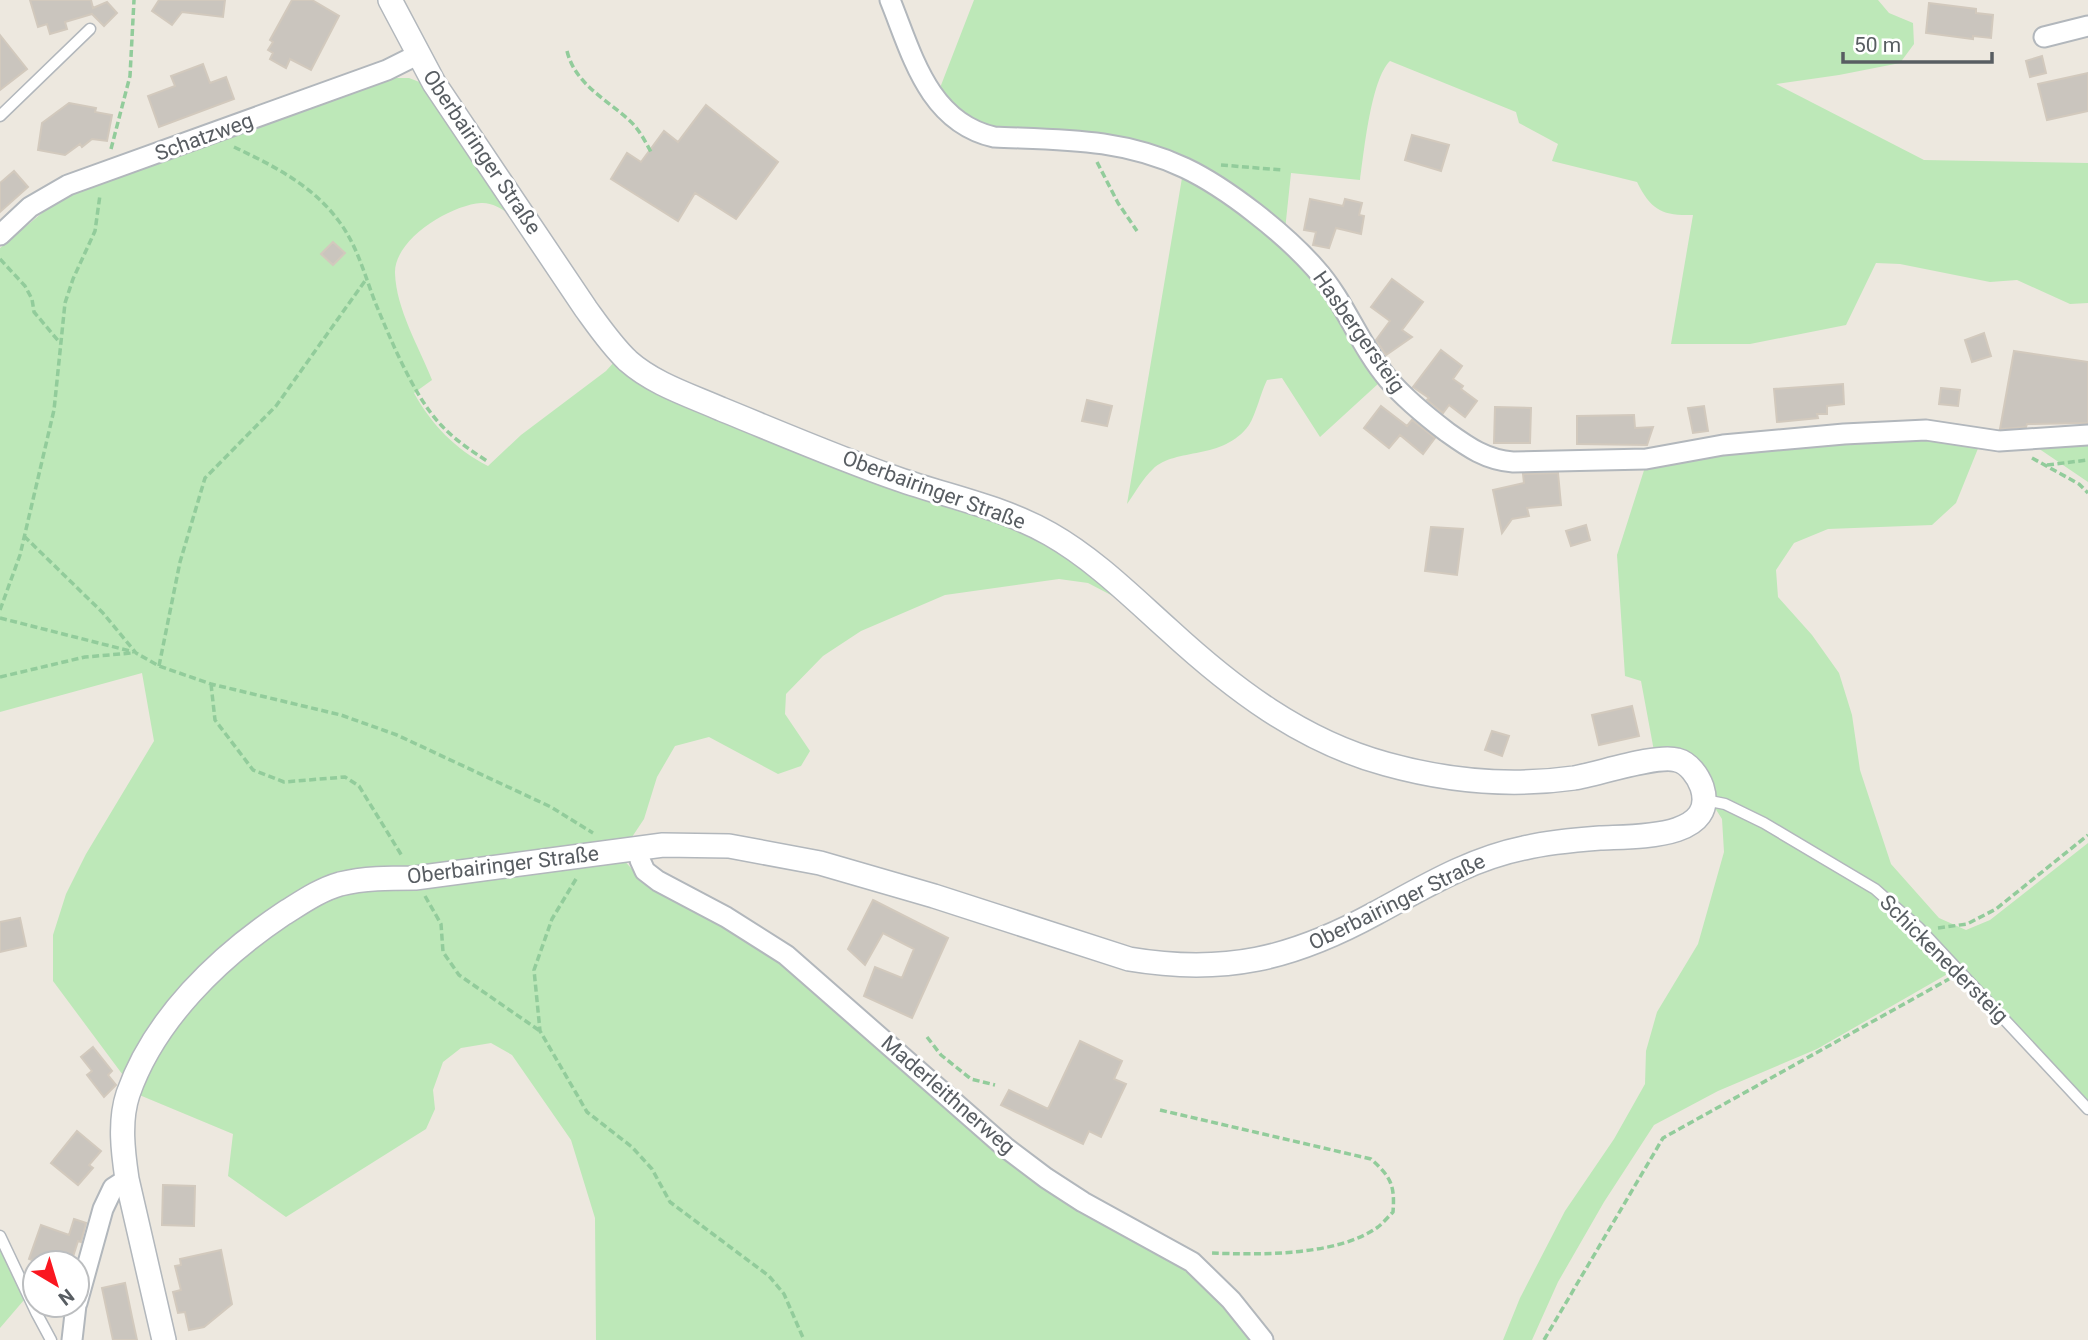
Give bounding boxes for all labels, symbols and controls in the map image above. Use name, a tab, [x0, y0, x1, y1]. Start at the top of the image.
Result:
scale bar	[1843, 21, 1992, 65]
text: 50 m	[1854, 33, 1901, 57]
street label: Oberbairinger Straße	[418, 65, 546, 239]
street label: Schatzweg	[152, 108, 256, 166]
street label: Hasbergersteig	[1308, 267, 1410, 397]
street label: Oberbairinger Straße	[839, 446, 1029, 534]
street label: Oberbairinger Straße	[406, 841, 600, 889]
street label: Oberbairinger Straße	[1305, 849, 1489, 955]
street label: Schickenedersteig	[1875, 890, 2013, 1028]
street label: Maderleithnerweg	[877, 1031, 1019, 1159]
north arrow	[21, 1249, 91, 1319]
text: N	[54, 1284, 79, 1310]

